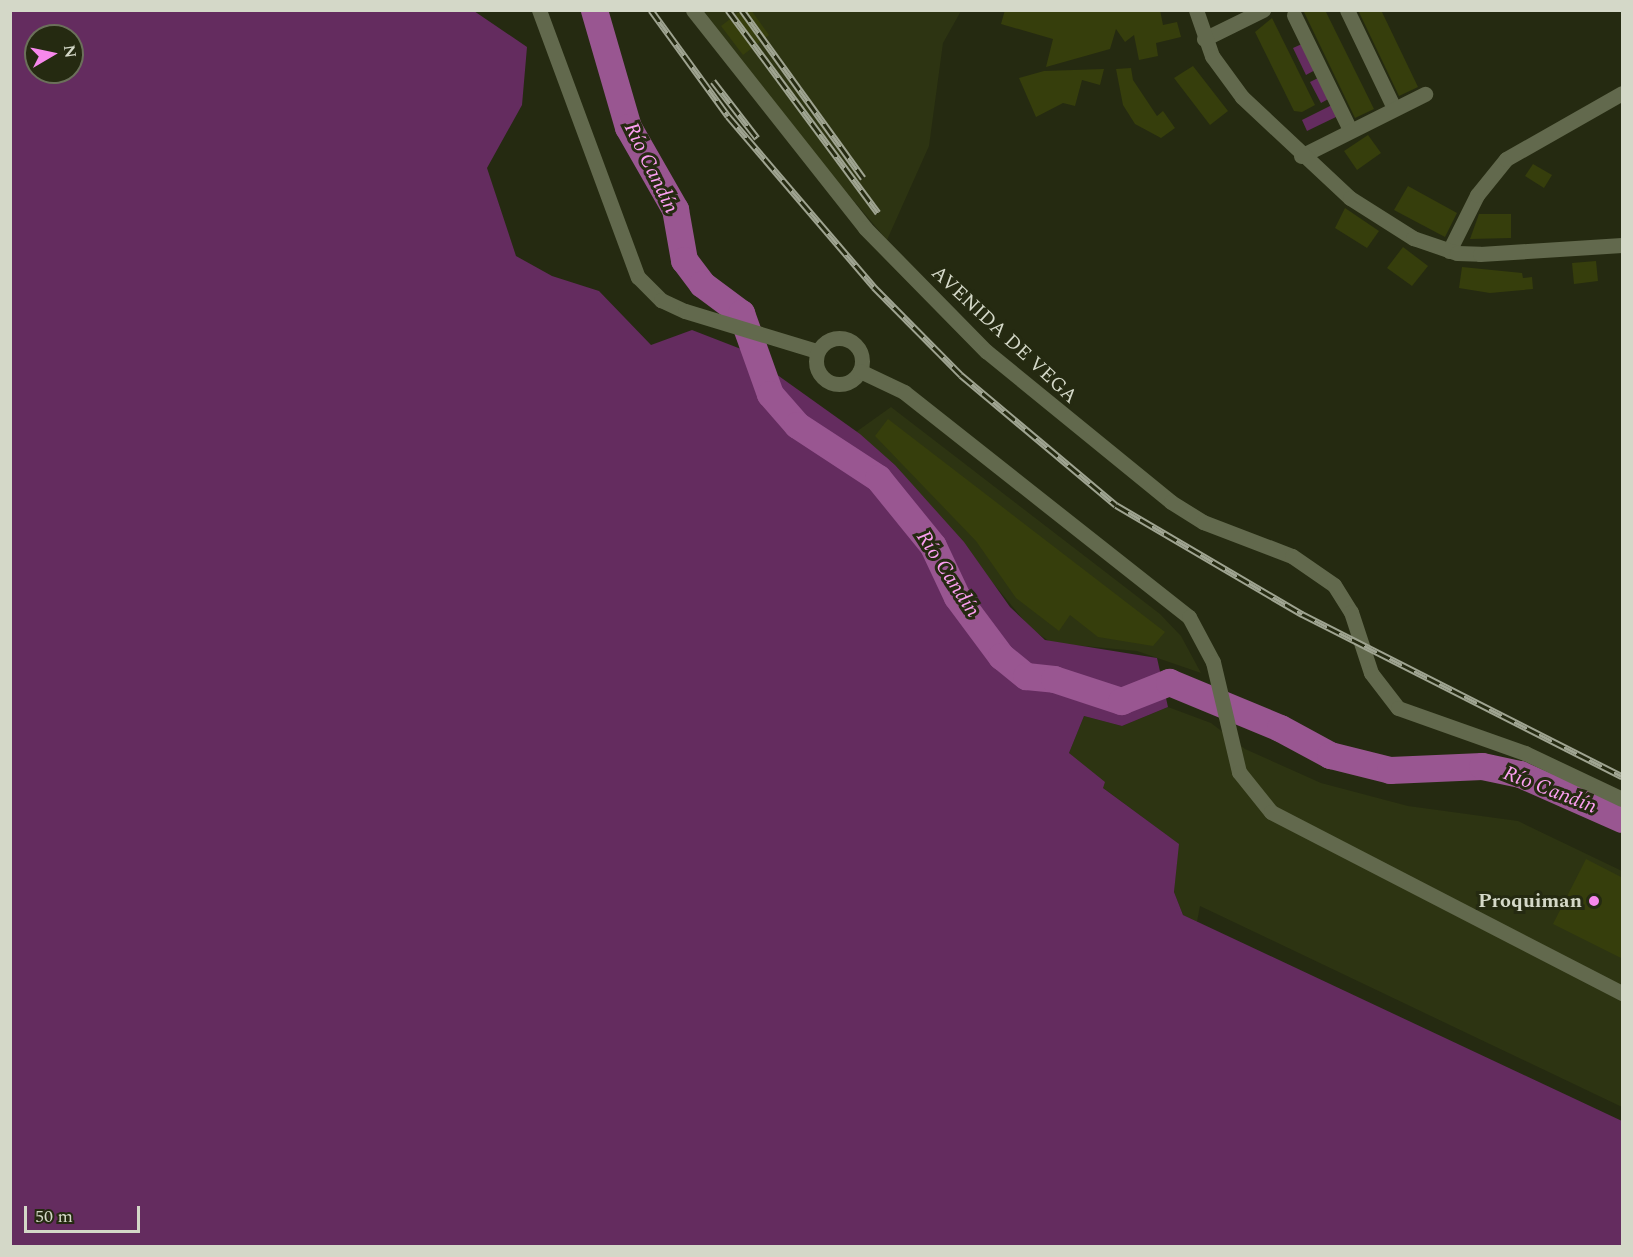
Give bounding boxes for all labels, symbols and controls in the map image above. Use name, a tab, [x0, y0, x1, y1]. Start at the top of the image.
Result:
north arrow	[24, 24, 84, 84]
text: N	[57, 43, 83, 60]
water label: Río Candín	[618, 118, 684, 218]
street label: AVENIDA DE VEGA	[926, 261, 1082, 409]
water label: Río Candín	[911, 526, 985, 622]
water label: Río Candín	[1500, 761, 1600, 819]
place label: Proquiman	[1478, 889, 1582, 913]
marker: Proquiman	[1587, 894, 1601, 908]
scale bar	[27, 1194, 142, 1232]
text: 50 m	[35, 1203, 73, 1230]

